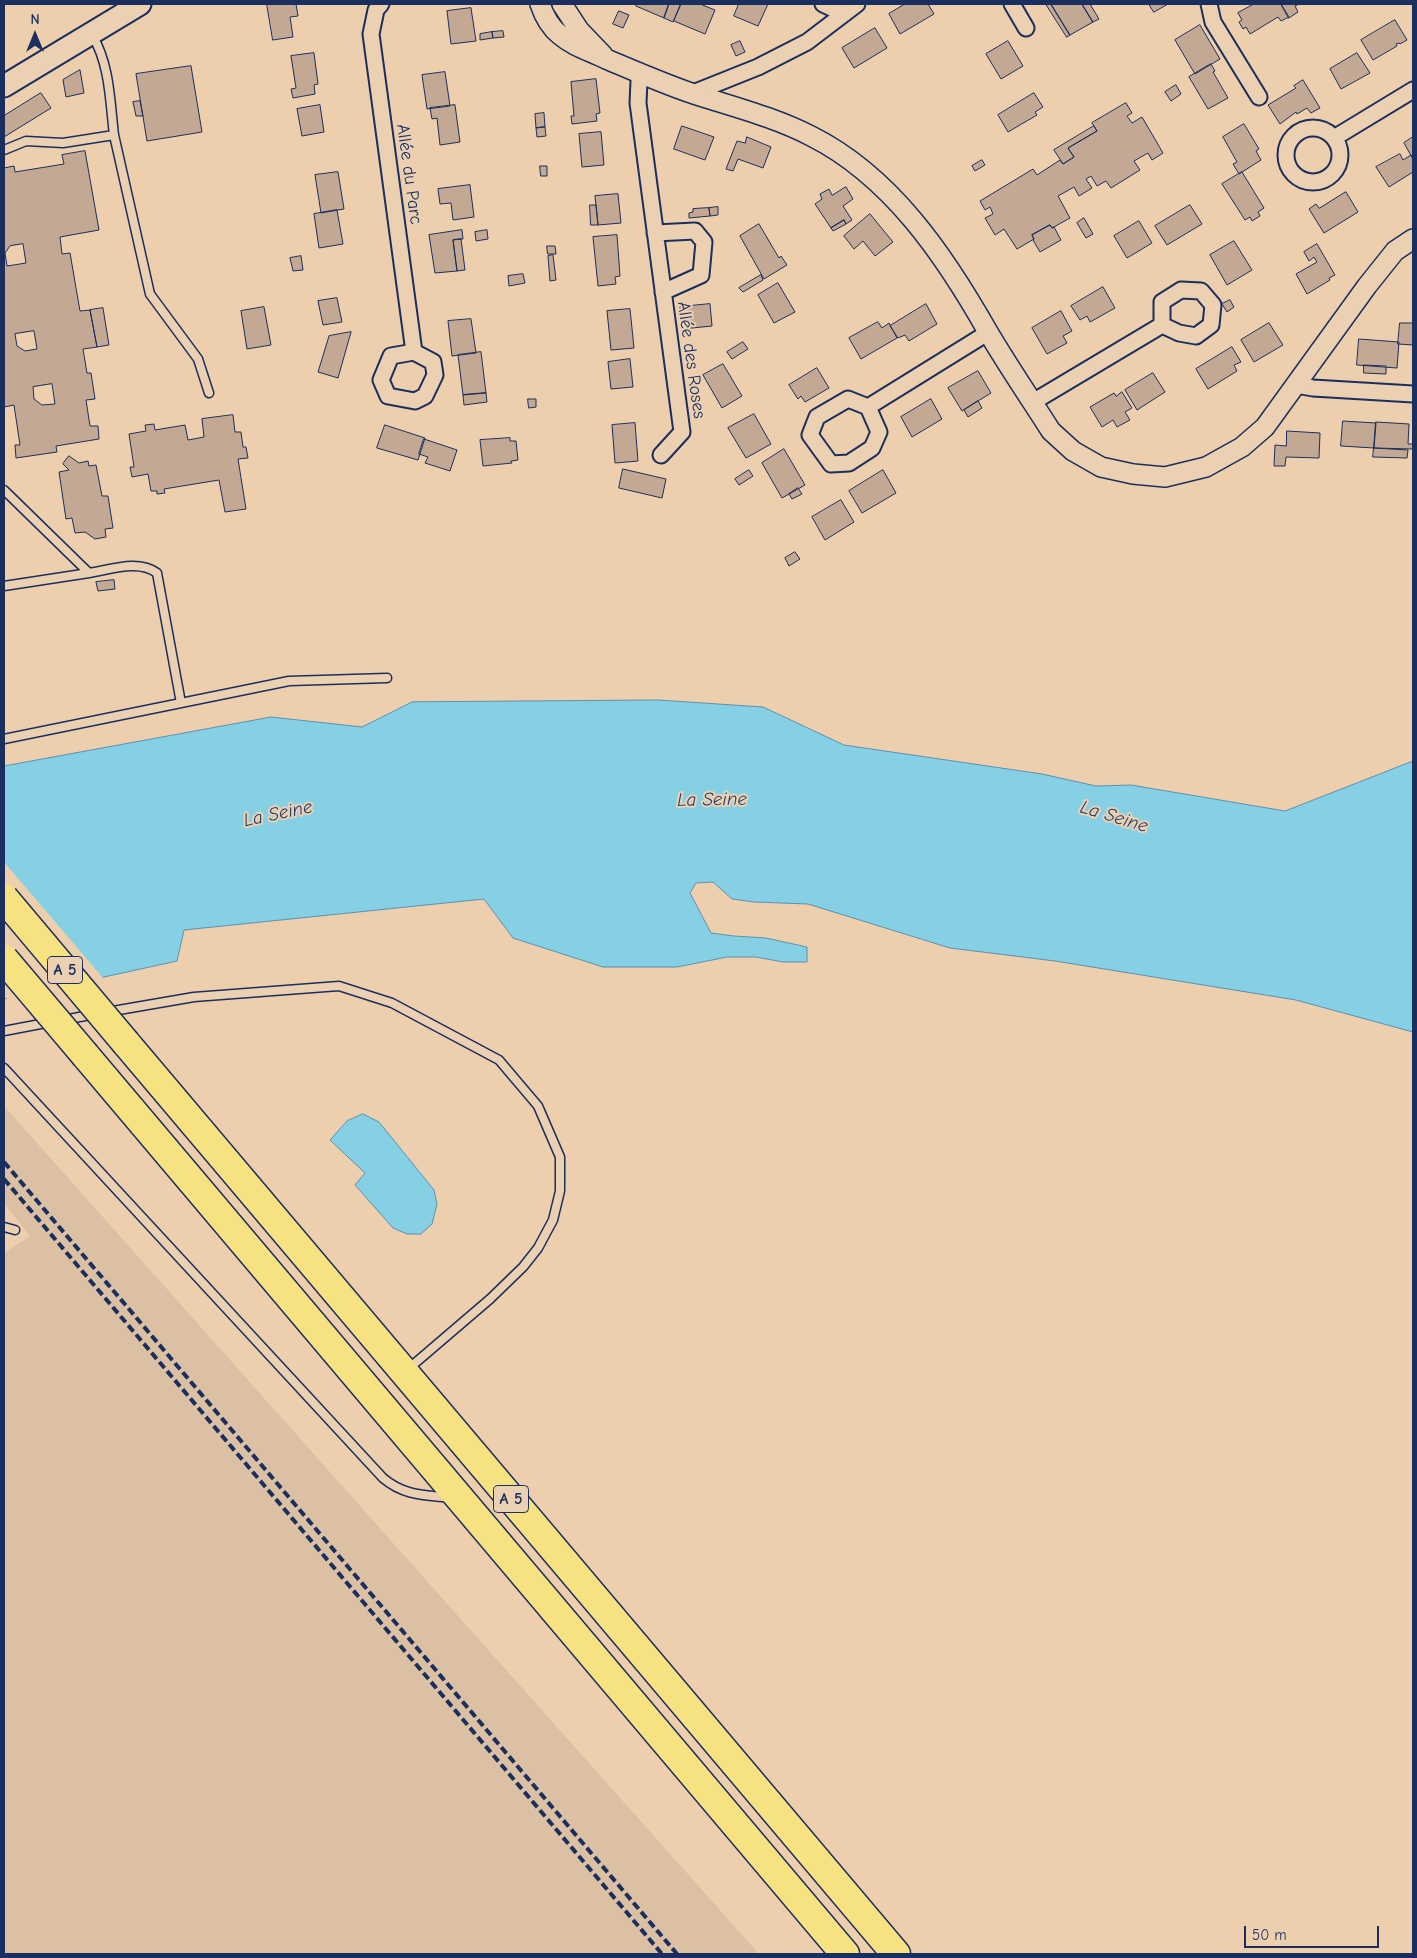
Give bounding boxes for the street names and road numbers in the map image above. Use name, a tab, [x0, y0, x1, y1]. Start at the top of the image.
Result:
street label: Allée du Parc	[391, 122, 427, 226]
street label: Allée des Roses	[672, 300, 710, 420]
road number: A 5	[48, 956, 82, 984]
road number: A 5	[494, 1486, 528, 1512]

